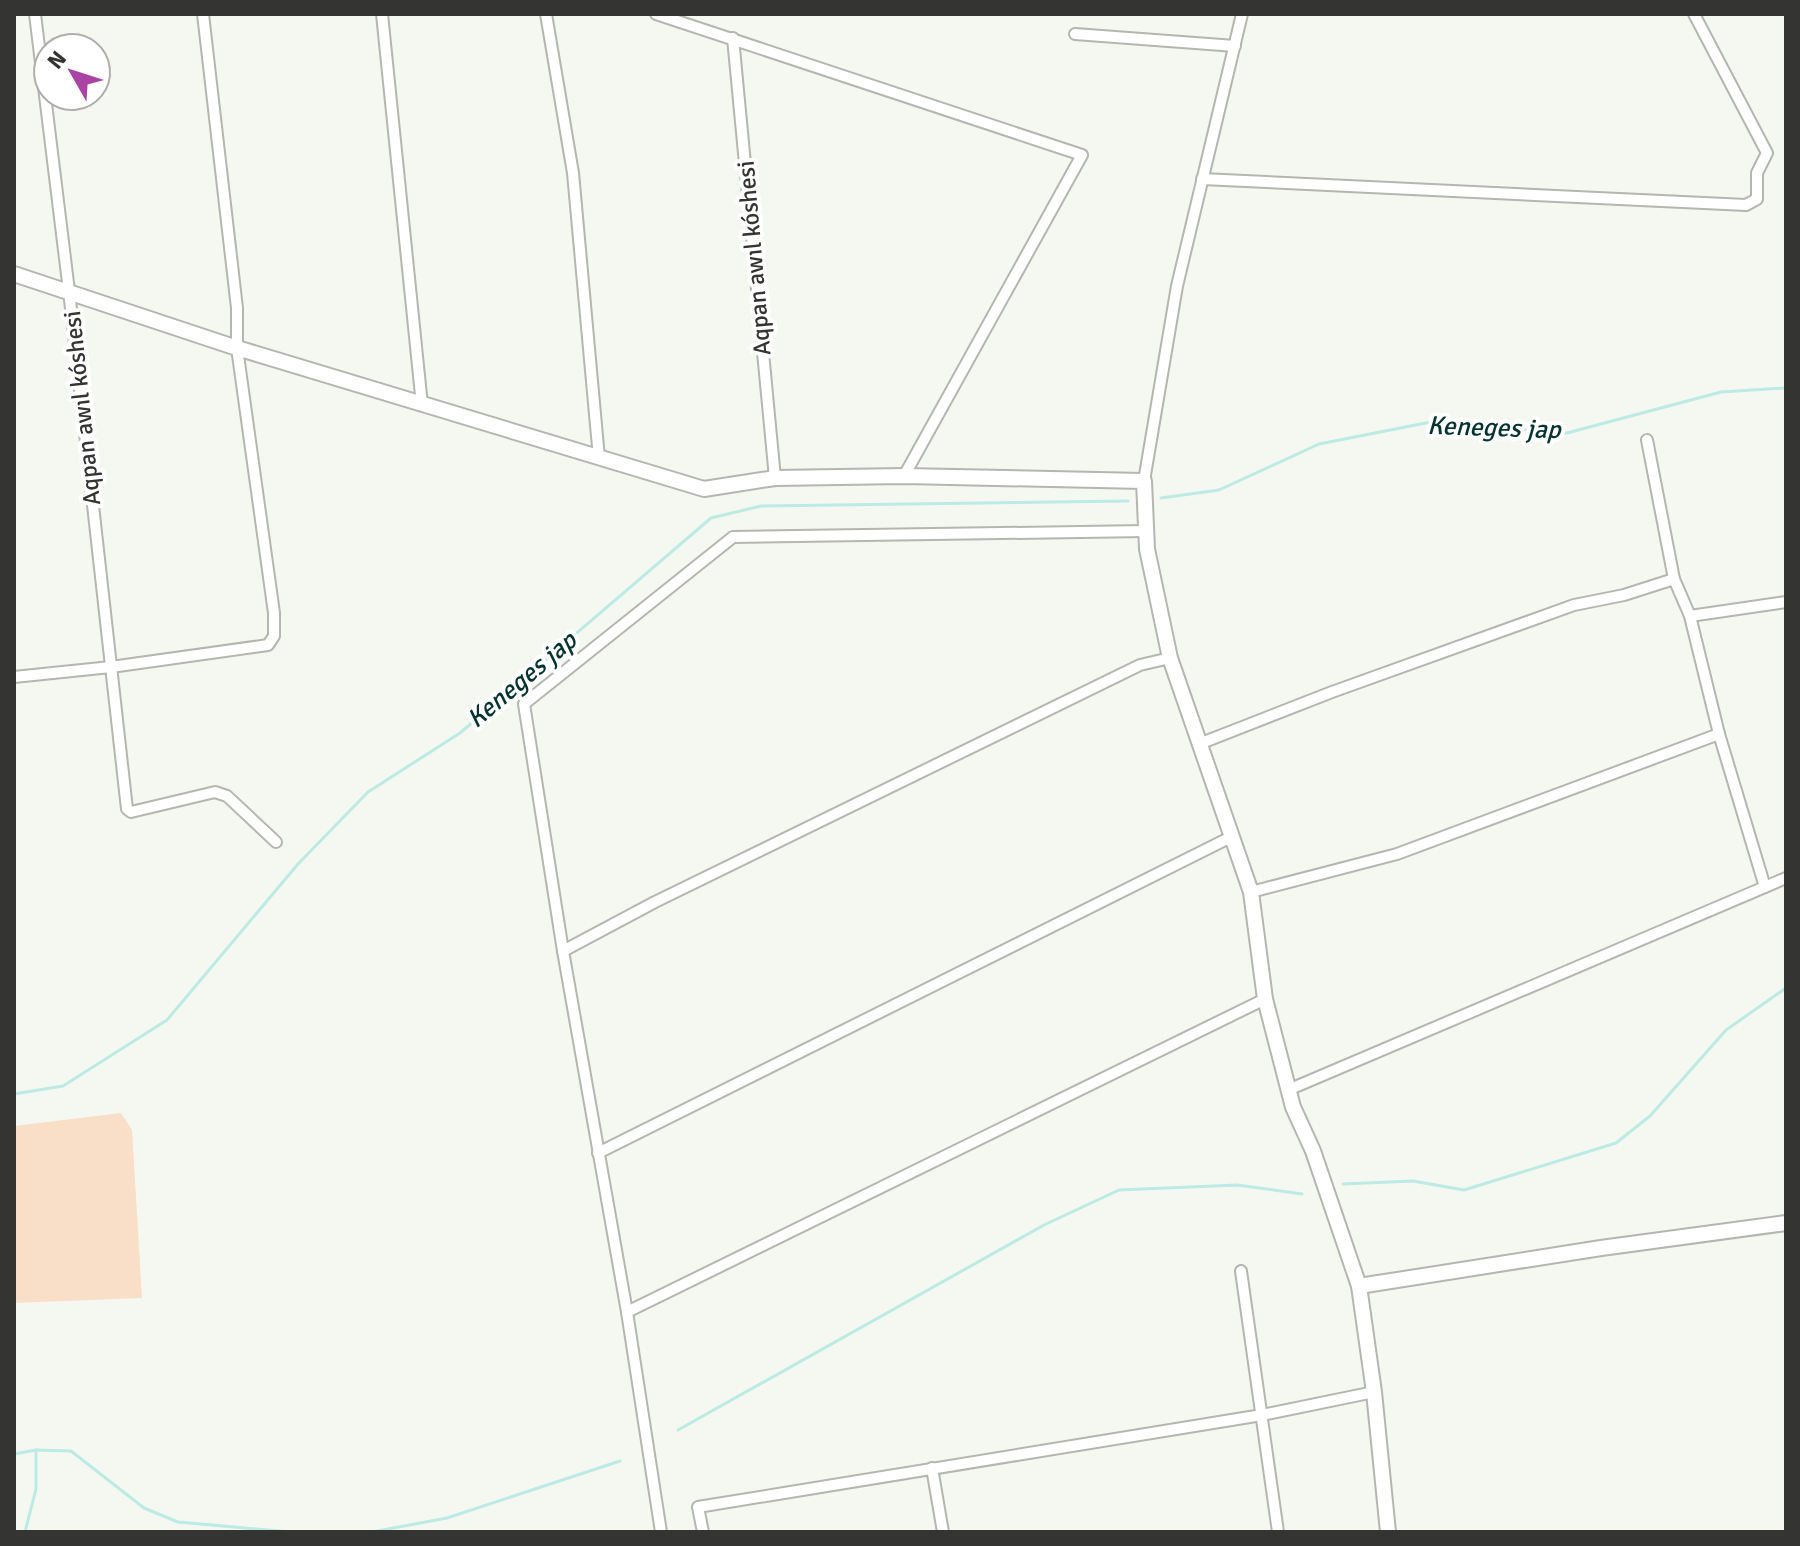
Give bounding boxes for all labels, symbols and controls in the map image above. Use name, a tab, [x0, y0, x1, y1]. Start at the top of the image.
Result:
north arrow	[32, 32, 112, 112]
text: N	[42, 45, 72, 74]
street label: Aqpan awıl kóshesi	[731, 159, 777, 357]
street label: Aqpan awıl kóshesi	[57, 309, 107, 507]
water label: Keneges jap	[1427, 410, 1562, 446]
water label: Keneges jap	[461, 624, 584, 735]

